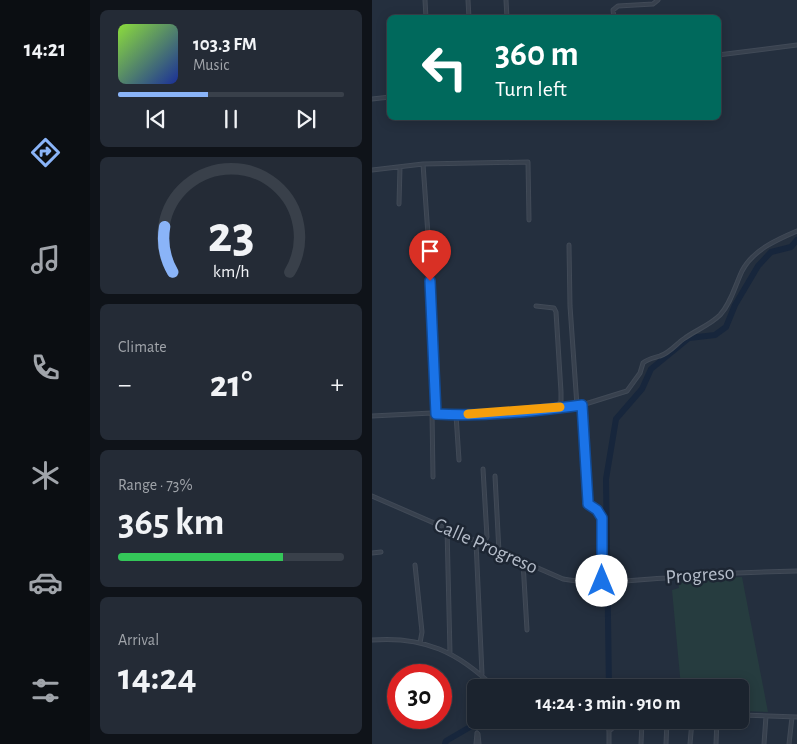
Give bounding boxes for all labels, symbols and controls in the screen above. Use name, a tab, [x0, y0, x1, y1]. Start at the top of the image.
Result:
text: 103.3 FM	[193, 35, 257, 54]
icon: left	[412, 35, 477, 100]
text: 360 m	[495, 37, 579, 72]
text: 14:21	[24, 38, 66, 60]
text: Music	[193, 57, 229, 73]
text: Turn left	[495, 78, 567, 100]
icon: previous	[142, 105, 170, 133]
icon: pause	[217, 105, 245, 133]
icon: next	[292, 105, 320, 133]
icon: directions	[28, 135, 63, 170]
text: 23	[208, 209, 254, 261]
pin	[409, 230, 451, 281]
icon: arrive	[416, 237, 444, 265]
icon: music	[28, 242, 63, 277]
text: km/h	[213, 263, 249, 281]
text: Climate	[118, 339, 167, 355]
icon: phone	[28, 350, 63, 385]
text: 21°	[210, 366, 252, 404]
text: −	[118, 371, 131, 399]
text: +	[331, 371, 344, 399]
icon: climate	[28, 458, 63, 493]
text: Range · 73%	[118, 477, 193, 493]
text: 365 km	[118, 504, 224, 542]
street label: Calle Progreso	[431, 514, 541, 578]
position arrow	[575, 554, 627, 606]
street label: Progreso	[665, 563, 735, 587]
icon: car	[28, 565, 63, 600]
text: Arrival	[118, 632, 159, 648]
text: 14:24	[118, 659, 197, 697]
speed limit sign: 30	[387, 664, 452, 729]
icon: filters	[28, 673, 63, 708]
text: 14:24 · 3 min · 910 m	[536, 694, 680, 713]

